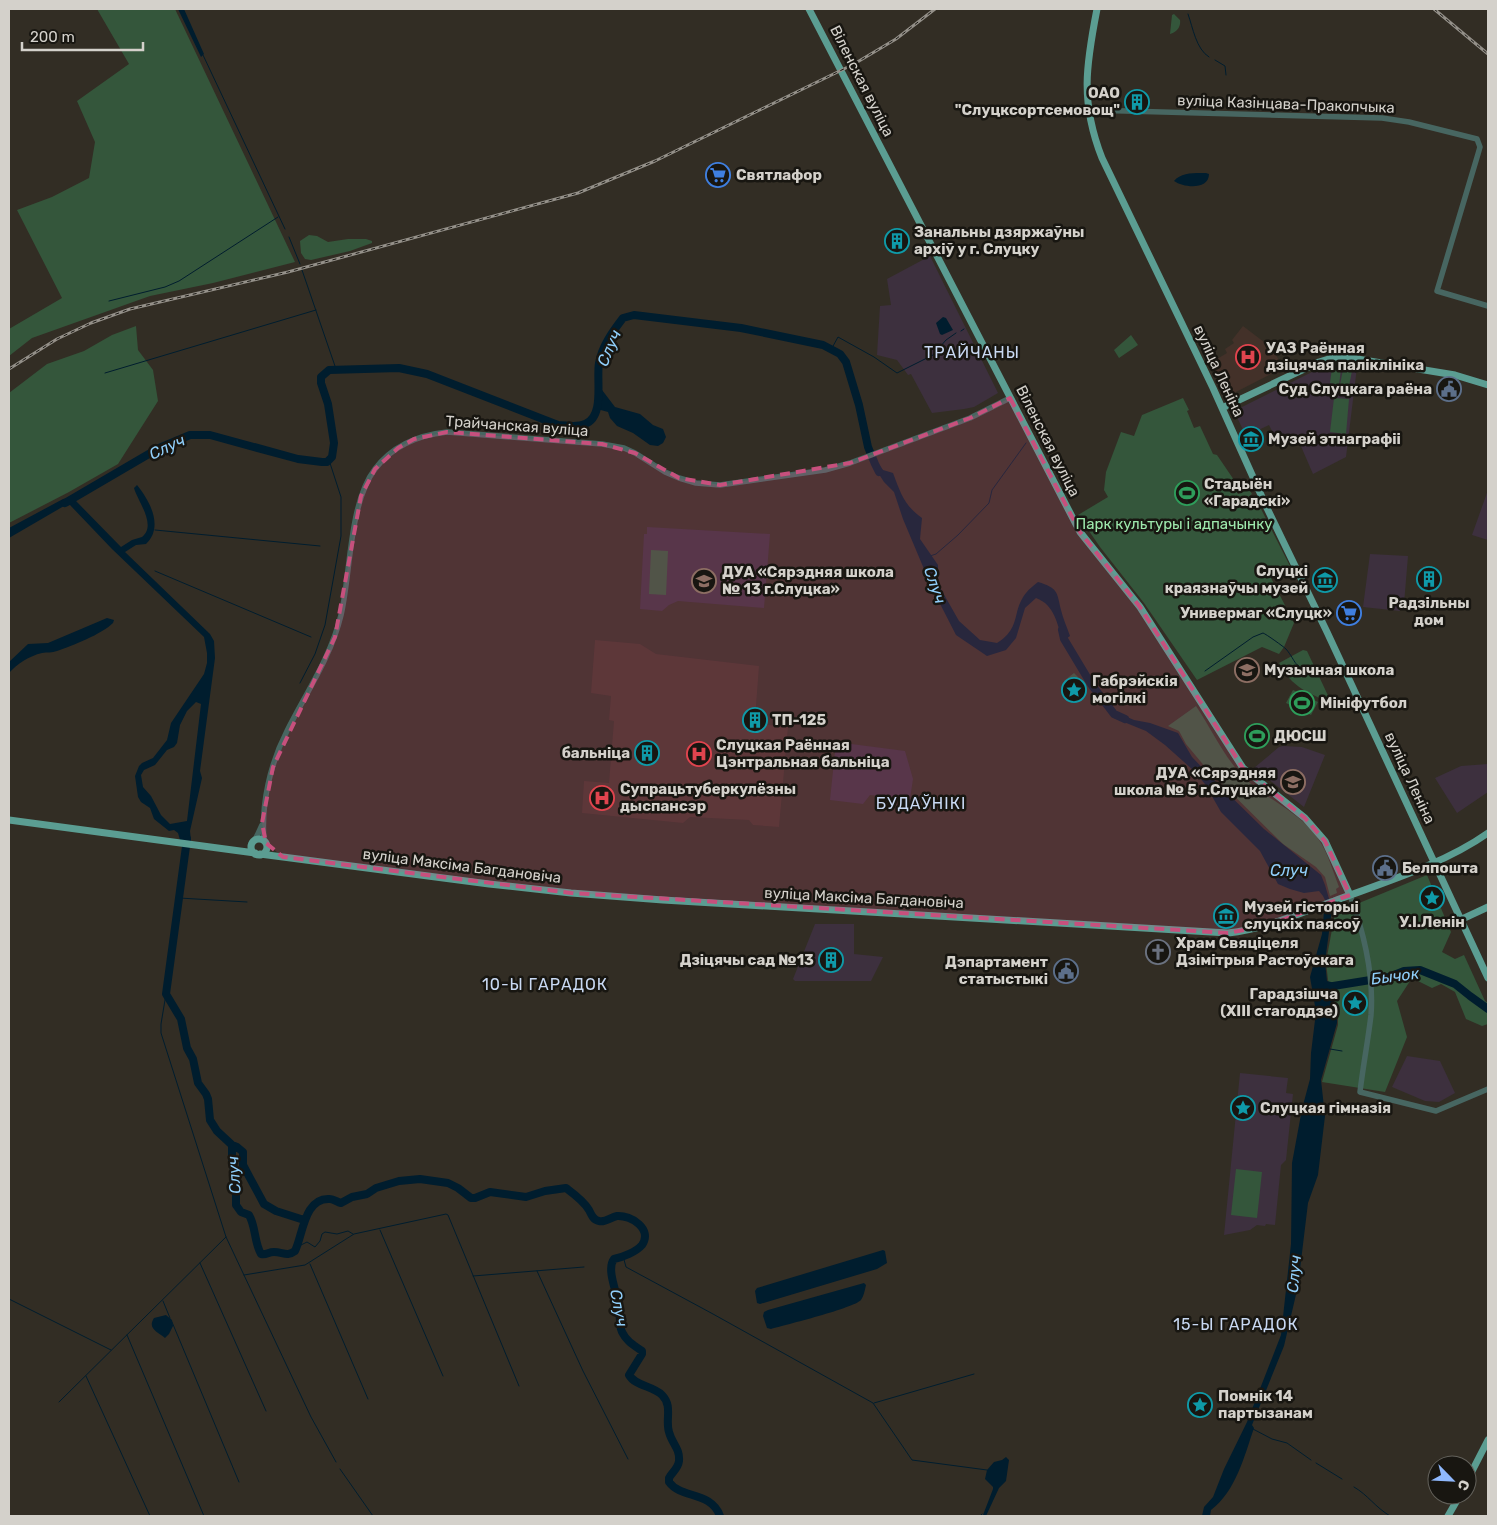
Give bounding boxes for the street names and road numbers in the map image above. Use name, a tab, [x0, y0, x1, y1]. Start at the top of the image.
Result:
street label: Віленская вуліца	[826, 22, 898, 140]
street label: вуліца Казінцава-Пракопчыка	[1177, 91, 1395, 117]
street label: вуліца Леніна	[1190, 322, 1248, 420]
street label: Віленская вуліца	[1012, 382, 1084, 500]
street label: Трайчанская вуліца	[445, 412, 589, 440]
street label: вуліца Леніна	[1381, 729, 1439, 827]
street label: вуліца Максіма Багдановіча	[362, 845, 562, 887]
street label: вуліца Максіма Багдановіча	[764, 884, 964, 912]

